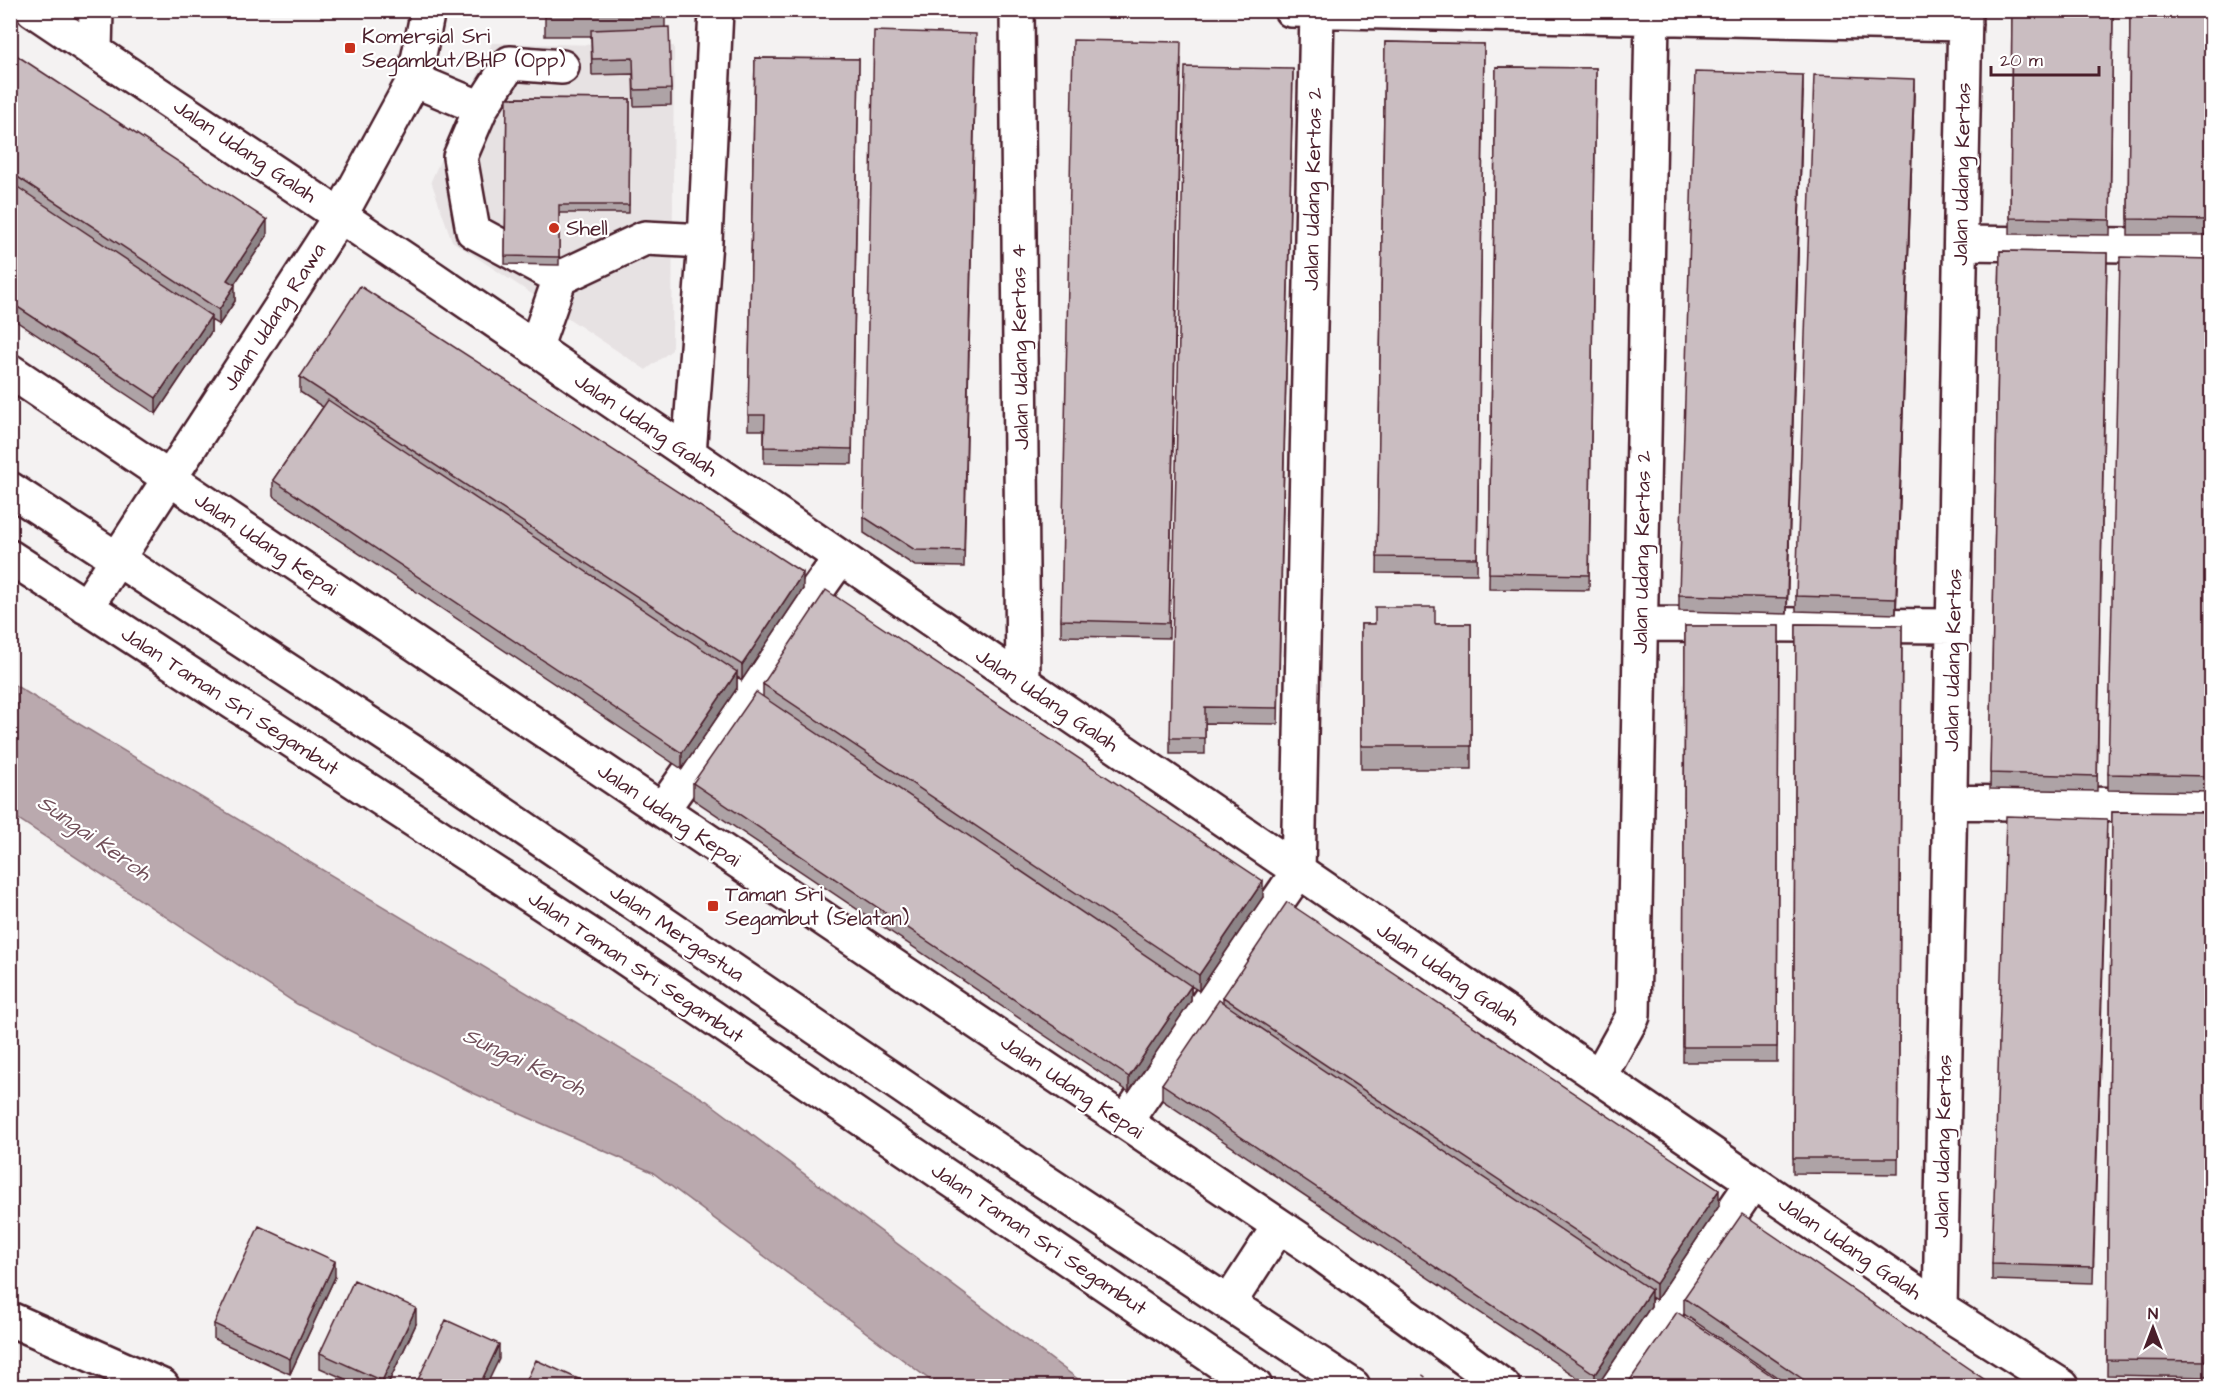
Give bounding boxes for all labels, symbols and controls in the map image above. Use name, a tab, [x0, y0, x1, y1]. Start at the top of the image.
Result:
place label: Komersial Sri Segambut/BHP (Opp)	[362, 22, 566, 77]
scale bar	[1991, 39, 2099, 77]
marker: Komersial Sri Segambut/BHP (Opp)	[343, 41, 357, 55]
text: 20 m	[2000, 48, 2043, 73]
street label: Jalan Udang Kertas	[1946, 82, 1980, 266]
street label: Jalan Udang Kertas 2	[1297, 87, 1331, 291]
street label: Jalan Udang Galah	[166, 92, 323, 212]
place label: Shell	[566, 214, 608, 243]
marker: Shell	[547, 221, 561, 235]
street label: Jalan Udang Rawa	[215, 237, 335, 398]
street label: Jalan Udang Kertas 4	[1004, 244, 1038, 450]
street label: Jalan Udang Galah	[567, 366, 724, 486]
street label: Jalan Udang Kertas 2	[1626, 450, 1660, 654]
street label: Jalan Udang Kepai	[187, 485, 343, 604]
street label: Jalan Udang Kertas	[1937, 568, 1971, 752]
street label: Jalan Taman Sri Segambut	[114, 619, 345, 784]
street label: Jalan Udang Galah	[968, 641, 1125, 761]
street label: Jalan Udang Kepai	[590, 756, 746, 875]
water label: Sungai Keroh	[31, 788, 158, 890]
street label: Jalan Mergastua	[603, 877, 750, 991]
place label: Taman Sri Segambut (Selatan)	[725, 880, 909, 935]
street label: Jalan Taman Sri Segambut	[521, 884, 750, 1052]
marker: Taman Sri Segambut (Selatan)	[706, 899, 720, 913]
street label: Jalan Udang Galah	[1369, 915, 1526, 1035]
water label: Sungai Keroh	[457, 1020, 591, 1105]
street label: Jalan Udang Kepai	[993, 1028, 1149, 1147]
street label: Jalan Udang Kertas	[1927, 1054, 1961, 1238]
street label: Jalan Taman Sri Segambut	[924, 1156, 1153, 1324]
street label: Jalan Udang Galah	[1771, 1189, 1928, 1309]
north arrow	[2123, 1298, 2183, 1358]
text: N	[2148, 1303, 2158, 1325]

